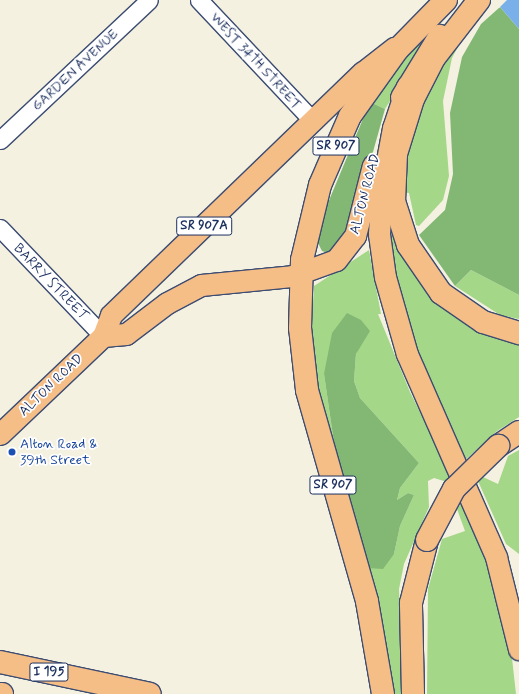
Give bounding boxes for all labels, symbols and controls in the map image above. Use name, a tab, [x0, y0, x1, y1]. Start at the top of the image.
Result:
street label: WEST 34TH STREET	[206, 9, 306, 113]
street label: GARDEN AVENUE	[28, 25, 122, 115]
road number: SR 907	[312, 135, 360, 157]
street label: ALTON ROAD	[346, 152, 384, 236]
road number: SR 907A	[176, 215, 232, 237]
street label: BARRY STREET	[10, 240, 92, 324]
street label: ALTON ROAD	[15, 350, 87, 420]
place label: Alton Road & 39th Street	[20, 436, 97, 468]
marker: Alton Road & 39th Street	[7, 447, 17, 457]
road number: SR 907	[309, 474, 357, 496]
road number: I 195	[29, 661, 69, 683]

